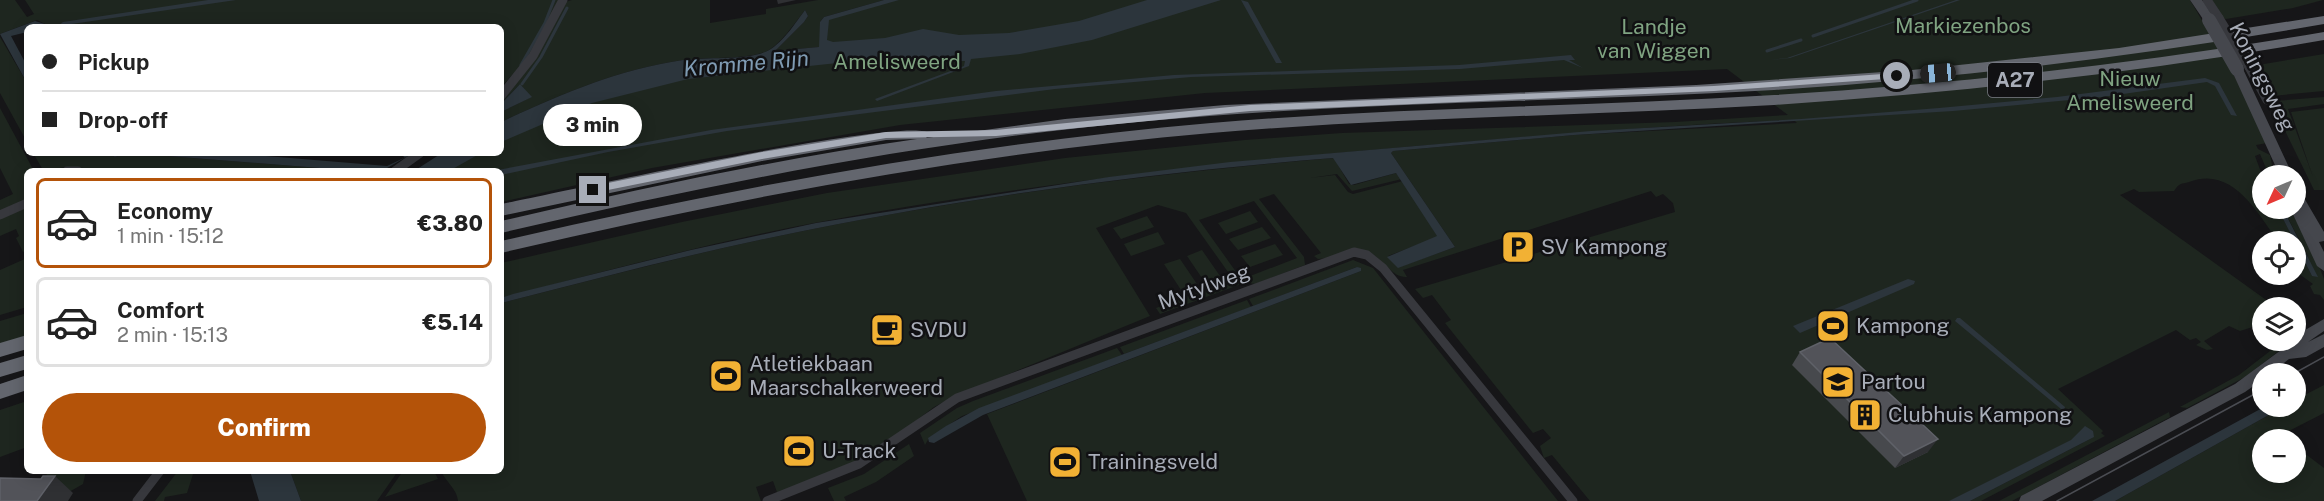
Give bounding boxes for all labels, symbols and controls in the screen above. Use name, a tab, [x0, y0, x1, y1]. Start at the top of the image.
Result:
park label: Markiezenbos	[1895, 13, 2031, 38]
park label: Landje van Wiggen	[1597, 14, 1711, 63]
street label: Koningsweg	[2224, 18, 2301, 136]
water label: Kromme Rijn	[682, 45, 810, 81]
text: Pickup	[78, 49, 149, 75]
park label: Amelisweerd	[833, 49, 961, 74]
route start	[1883, 62, 1910, 89]
car	[1919, 62, 1957, 84]
road number: A27	[1988, 63, 2042, 97]
park label: Nieuw Amelisweerd	[2066, 66, 2194, 115]
callout: 3 min	[544, 103, 642, 145]
text: Drop-off	[78, 107, 168, 133]
text: 3 min	[566, 113, 619, 137]
north arrow	[2252, 165, 2306, 219]
map controls	[2252, 165, 2306, 483]
route end	[579, 176, 606, 203]
icon: car	[45, 196, 99, 250]
text: Economy	[117, 198, 213, 224]
text: €3.80	[417, 210, 483, 236]
text: 1 min · 15:12	[117, 224, 224, 248]
parking icon: SV Kampong	[1500, 229, 1536, 265]
button: locate	[2252, 231, 2306, 285]
place label: SV Kampong	[1541, 234, 1667, 259]
street label: Mytylweg	[1154, 258, 1253, 315]
icon: car	[45, 295, 99, 349]
text: Comfort	[117, 297, 204, 323]
button: layers	[2252, 297, 2306, 351]
sports icon: Kampong	[1815, 308, 1851, 344]
text: €5.14	[422, 309, 483, 335]
cafe icon: SVDU	[869, 312, 905, 348]
place label: Kampong	[1856, 313, 1950, 338]
place label: SVDU	[910, 317, 967, 342]
text: 2 min · 15:13	[117, 323, 228, 347]
place label: Atletiekbaan Maarschalkerweerd	[749, 351, 943, 400]
sports icon: Atletiekbaan Maarschalkerweerd	[708, 358, 744, 394]
button: +	[2252, 363, 2306, 417]
school or university icon: Partou	[1820, 364, 1856, 400]
place label: Partou	[1861, 369, 1926, 394]
button: Confirm	[42, 393, 486, 462]
building icon: Clubhuis Kampong	[1847, 397, 1883, 433]
place label: Clubhuis Kampong	[1888, 402, 2072, 427]
button: −	[2252, 429, 2306, 483]
sports icon: U-Track	[781, 433, 817, 469]
place label: U-Track	[822, 438, 896, 463]
sports icon: Trainingsveld	[1047, 444, 1083, 480]
place label: Trainingsveld	[1088, 449, 1218, 474]

